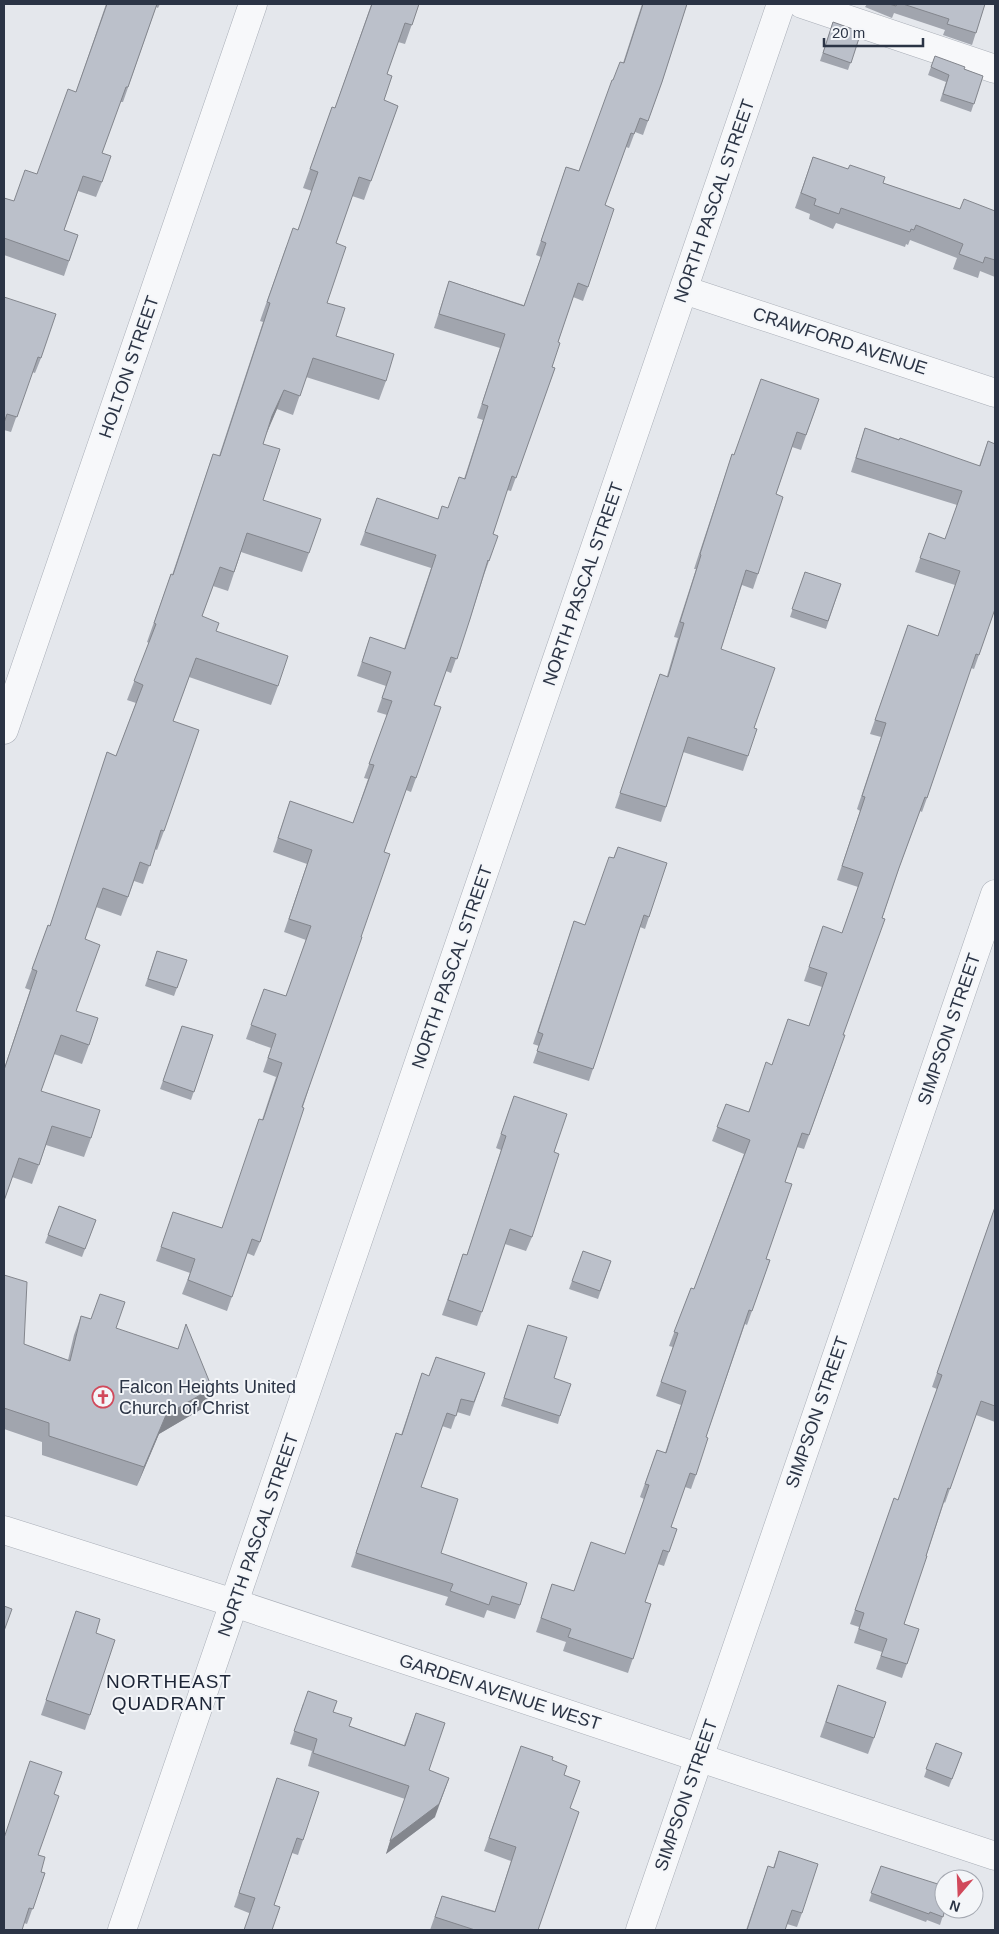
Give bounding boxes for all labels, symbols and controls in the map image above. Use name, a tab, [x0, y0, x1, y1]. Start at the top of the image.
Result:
scale bar	[824, 15, 923, 47]
text: 20 m	[832, 24, 865, 41]
street label: NORTH PASCAL STREET	[670, 97, 758, 305]
street label: HOLTON STREET	[95, 293, 163, 441]
street label: CRAWFORD AVENUE	[750, 303, 930, 379]
street label: NORTH PASCAL STREET	[539, 480, 627, 688]
street label: NORTH PASCAL STREET	[408, 863, 496, 1071]
street label: SIMPSON STREET	[914, 951, 984, 1107]
street label: SIMPSON STREET	[782, 1334, 852, 1490]
place label: Falcon Heights United Church of Christ	[119, 1377, 296, 1418]
church icon: Falcon Heights United Church of Christ	[91, 1385, 115, 1409]
street label: NORTH PASCAL STREET	[214, 1431, 302, 1639]
street label: GARDEN AVENUE WEST	[397, 1650, 603, 1734]
district label: NORTHEAST QUADRANT	[106, 1671, 232, 1714]
street label: SIMPSON STREET	[651, 1717, 721, 1873]
north arrow	[934, 1869, 984, 1919]
text: N	[947, 1897, 962, 1916]

